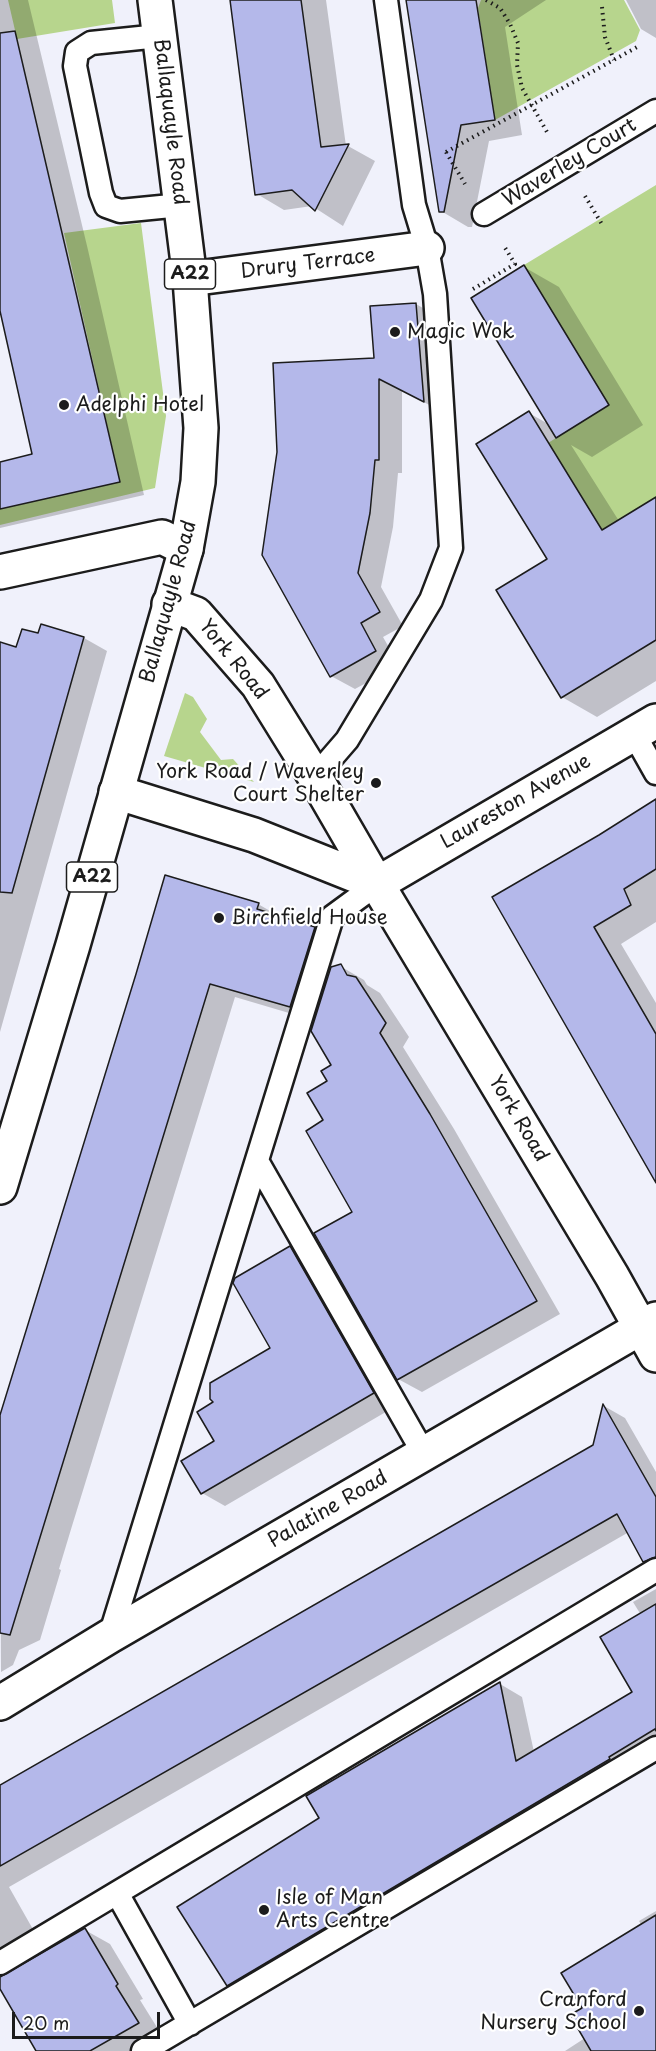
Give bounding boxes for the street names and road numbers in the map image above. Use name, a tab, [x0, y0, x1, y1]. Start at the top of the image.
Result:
street label: Ballaquayle Road	[148, 37, 192, 207]
street label: Waverley Court	[499, 114, 641, 212]
street label: Drury Terrace	[239, 244, 377, 284]
road number: A22	[164, 259, 216, 289]
street label: Ballaquayle Road	[136, 518, 202, 686]
street label: York Road	[193, 615, 273, 705]
street label: Laureston Avenue	[437, 749, 595, 855]
road number: A22	[66, 862, 118, 892]
street label: York Road	[483, 1071, 553, 1167]
street label: Palatine Road	[264, 1466, 392, 1554]

